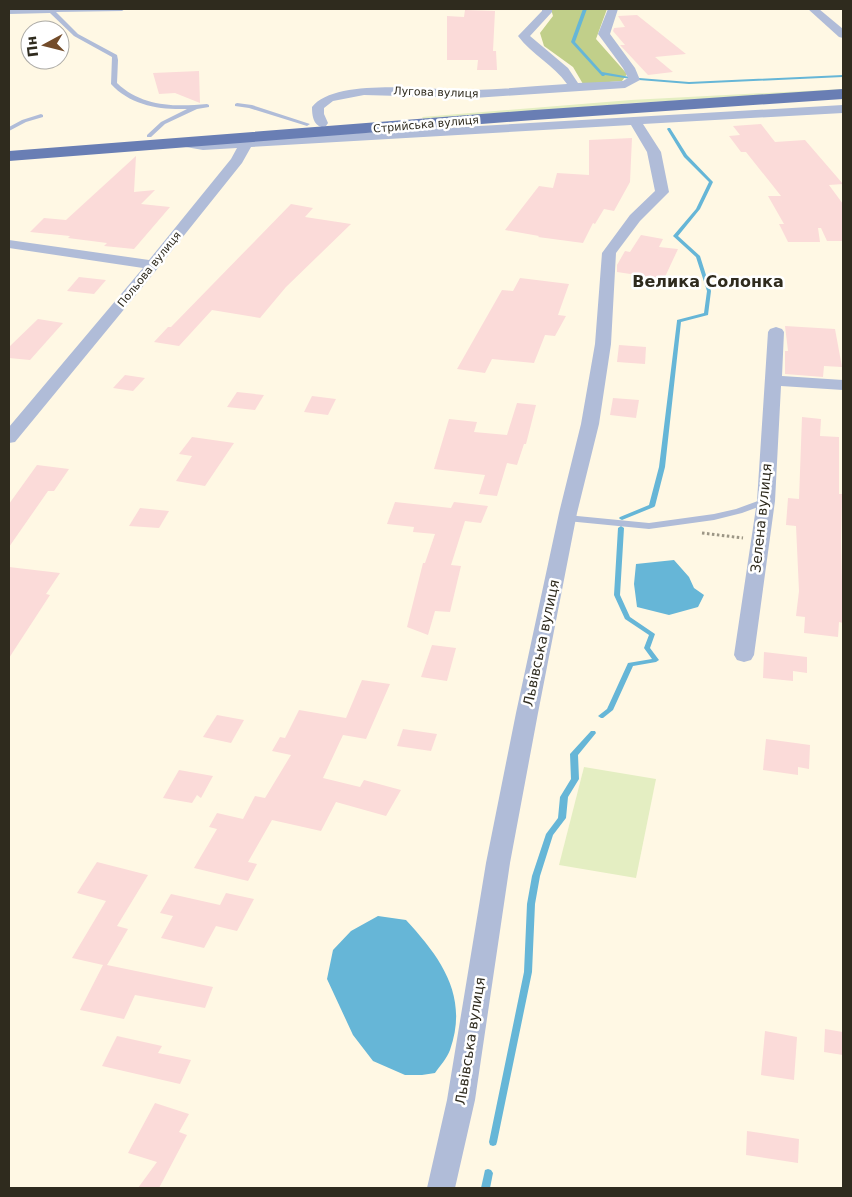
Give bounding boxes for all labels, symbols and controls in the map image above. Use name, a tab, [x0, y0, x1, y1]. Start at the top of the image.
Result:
north arrow	[20, 20, 70, 70]
text: Пн	[23, 35, 41, 58]
street label: Лугова вулиця	[393, 85, 479, 100]
street label: Стрийська вулиця	[373, 113, 479, 136]
street label: Польова вулиця	[115, 229, 184, 310]
district label: Велика Солонка	[632, 272, 784, 291]
street label: Зелена вулиця	[747, 463, 775, 573]
street label: Львівська вулиця	[520, 578, 562, 708]
street label: Львівська вулиця	[452, 976, 488, 1106]

